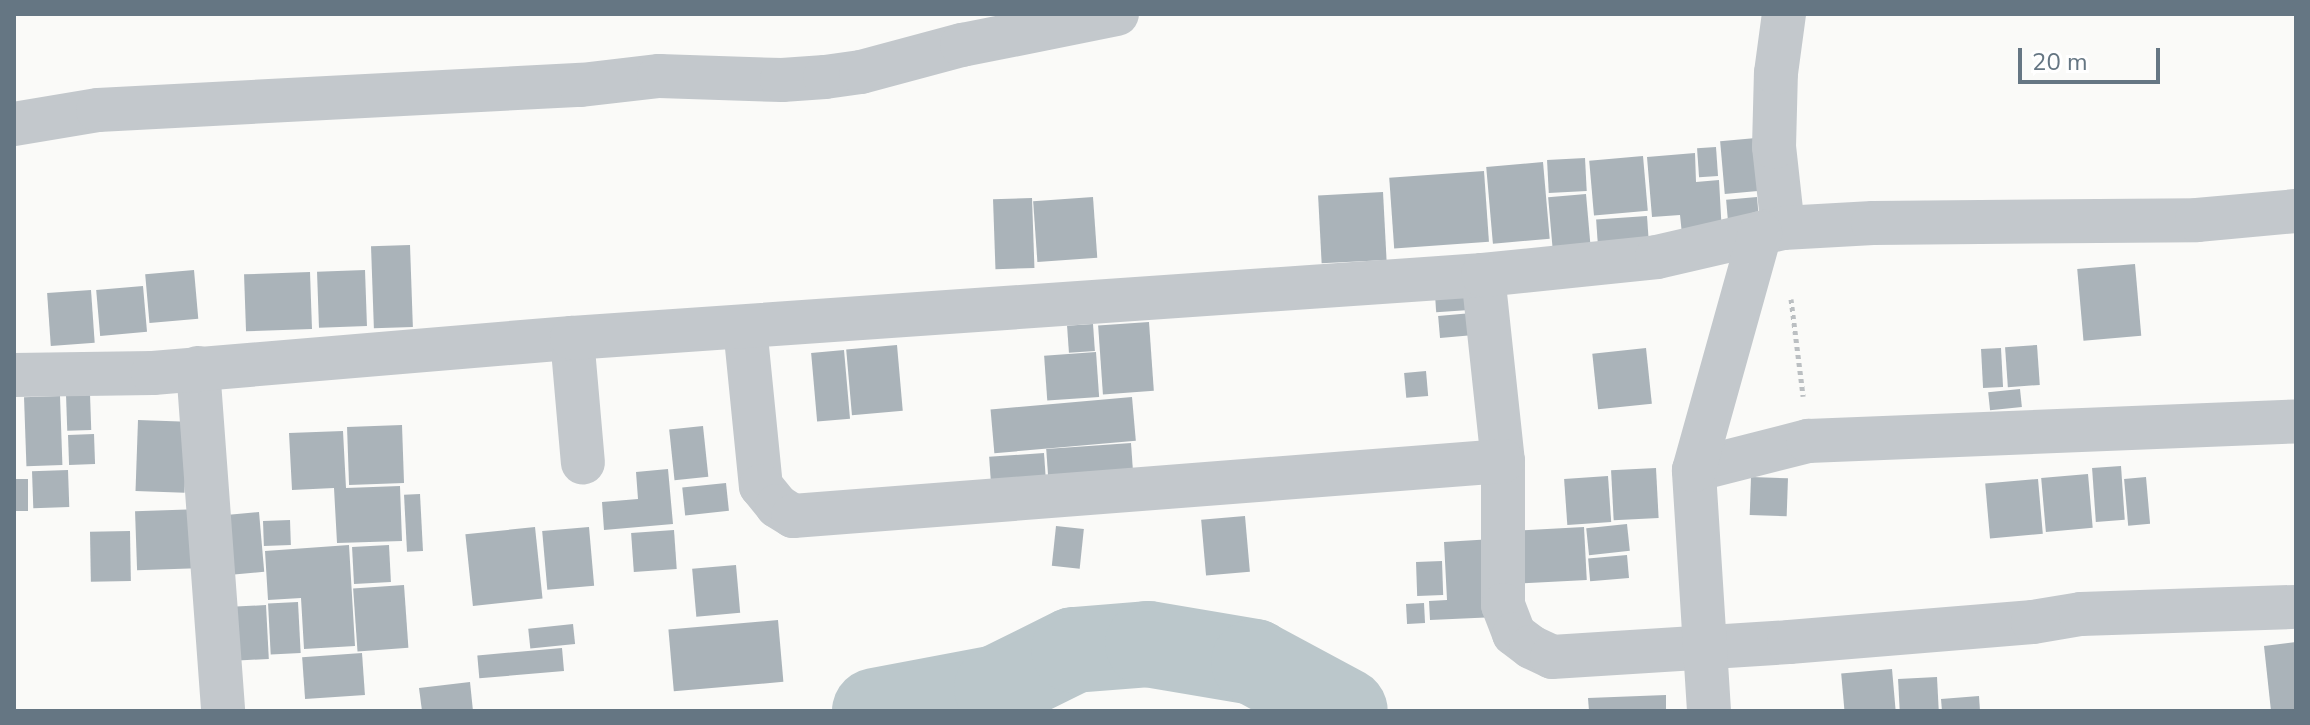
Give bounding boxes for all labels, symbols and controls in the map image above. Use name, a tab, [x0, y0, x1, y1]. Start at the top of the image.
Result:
scale bar	[2022, 32, 2164, 82]
text: 20 m	[2032, 46, 2088, 78]

